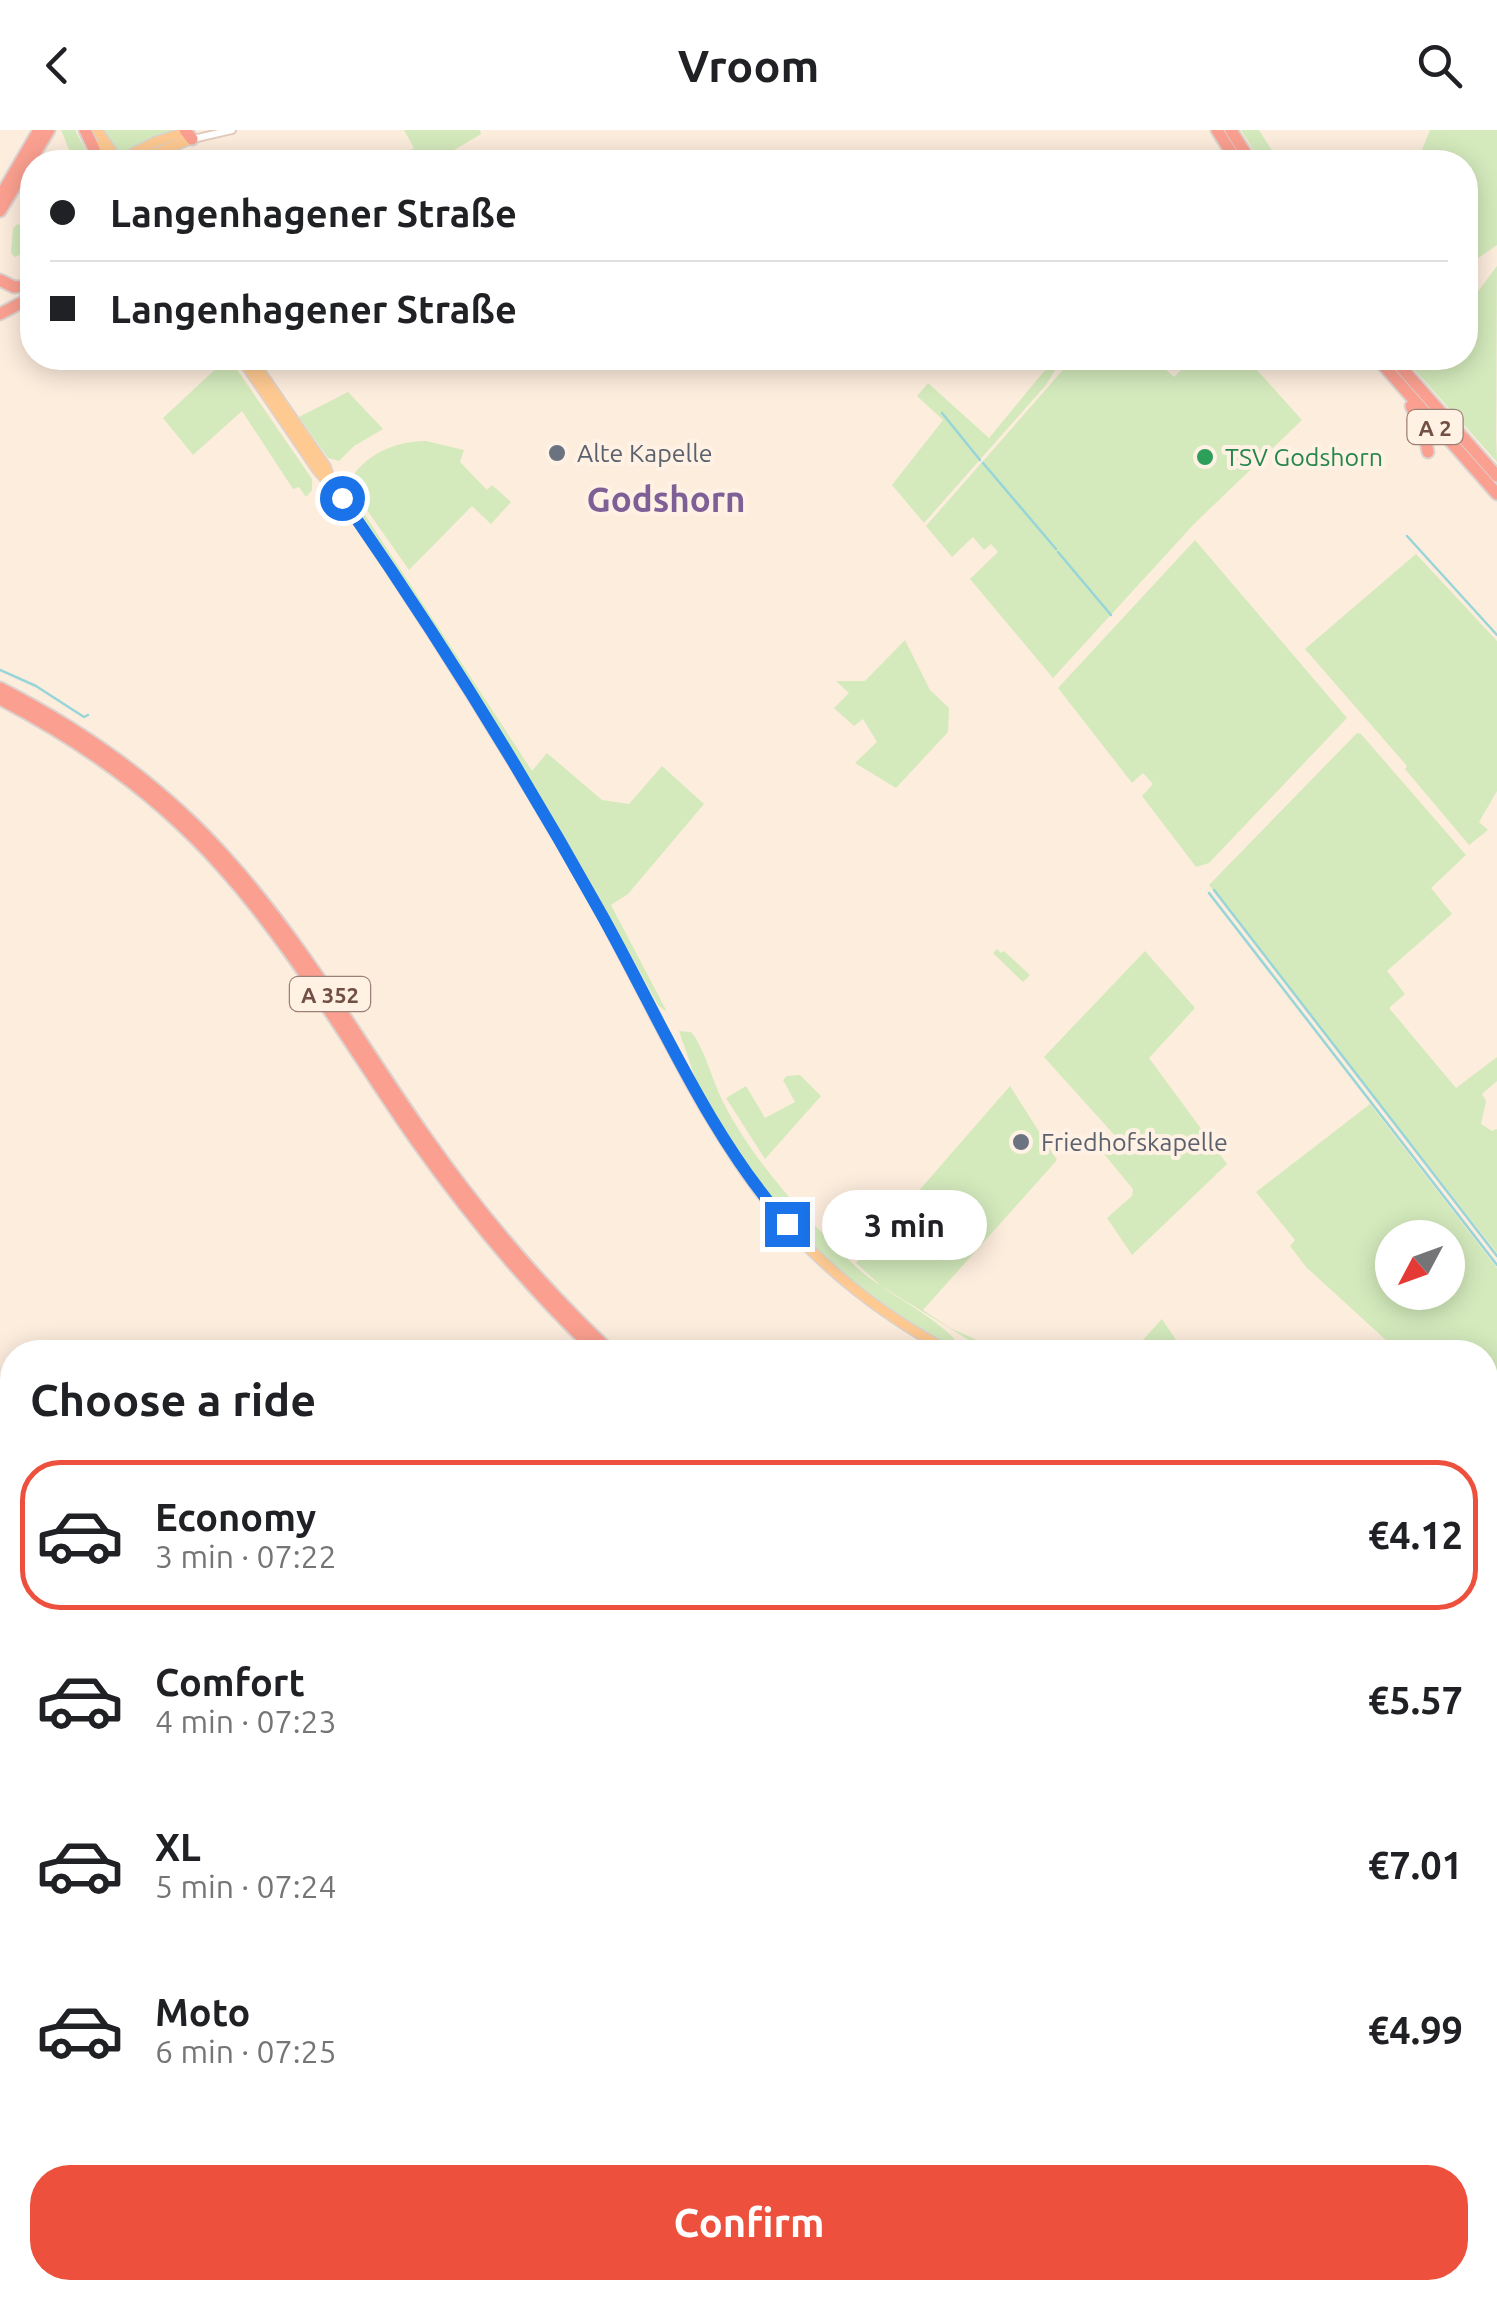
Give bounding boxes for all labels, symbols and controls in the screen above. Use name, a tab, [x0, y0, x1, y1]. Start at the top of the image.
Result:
icon: back	[30, 38, 85, 93]
icon: search	[1412, 38, 1467, 93]
text: Vroom	[678, 40, 819, 91]
text: Langenhagener Straße	[110, 192, 517, 234]
text: Langenhagener Straße	[110, 288, 517, 330]
road number: A 2	[1408, 410, 1462, 444]
place label: Alte Kapelle	[577, 439, 712, 467]
marker: Alte Kapelle	[546, 442, 568, 464]
place label: TSV Godshorn	[1225, 443, 1383, 471]
marker: TSV Godshorn	[1194, 446, 1216, 468]
route start	[320, 476, 365, 521]
district label: Godshorn	[586, 479, 746, 519]
road number: A 352	[290, 977, 370, 1011]
place label: Friedhofskapelle	[1041, 1128, 1228, 1156]
marker: Friedhofskapelle	[1010, 1131, 1032, 1153]
callout: 3 min	[822, 1189, 987, 1259]
route end	[765, 1202, 810, 1247]
text: 3 min	[864, 1207, 945, 1243]
north arrow	[1375, 1220, 1465, 1310]
map controls	[1375, 1220, 1465, 1310]
text: Choose a ride	[30, 1374, 316, 1425]
icon: car	[35, 1490, 125, 1580]
text: Economy	[155, 1496, 316, 1538]
text: €4.12	[1368, 1514, 1463, 1556]
text: 3 min · 07:22	[155, 1538, 337, 1574]
icon: car	[35, 1655, 125, 1745]
text: Comfort	[155, 1661, 305, 1703]
text: €5.57	[1368, 1679, 1463, 1721]
text: 4 min · 07:23	[155, 1703, 337, 1739]
icon: car	[35, 1820, 125, 1910]
text: XL	[155, 1826, 201, 1868]
text: €7.01	[1368, 1844, 1463, 1886]
text: 5 min · 07:24	[155, 1868, 337, 1904]
icon: car	[35, 1985, 125, 2075]
text: Moto	[155, 1991, 250, 2033]
text: €4.99	[1368, 2009, 1463, 2051]
text: 6 min · 07:25	[155, 2033, 337, 2069]
button: Confirm	[30, 2165, 1468, 2280]

